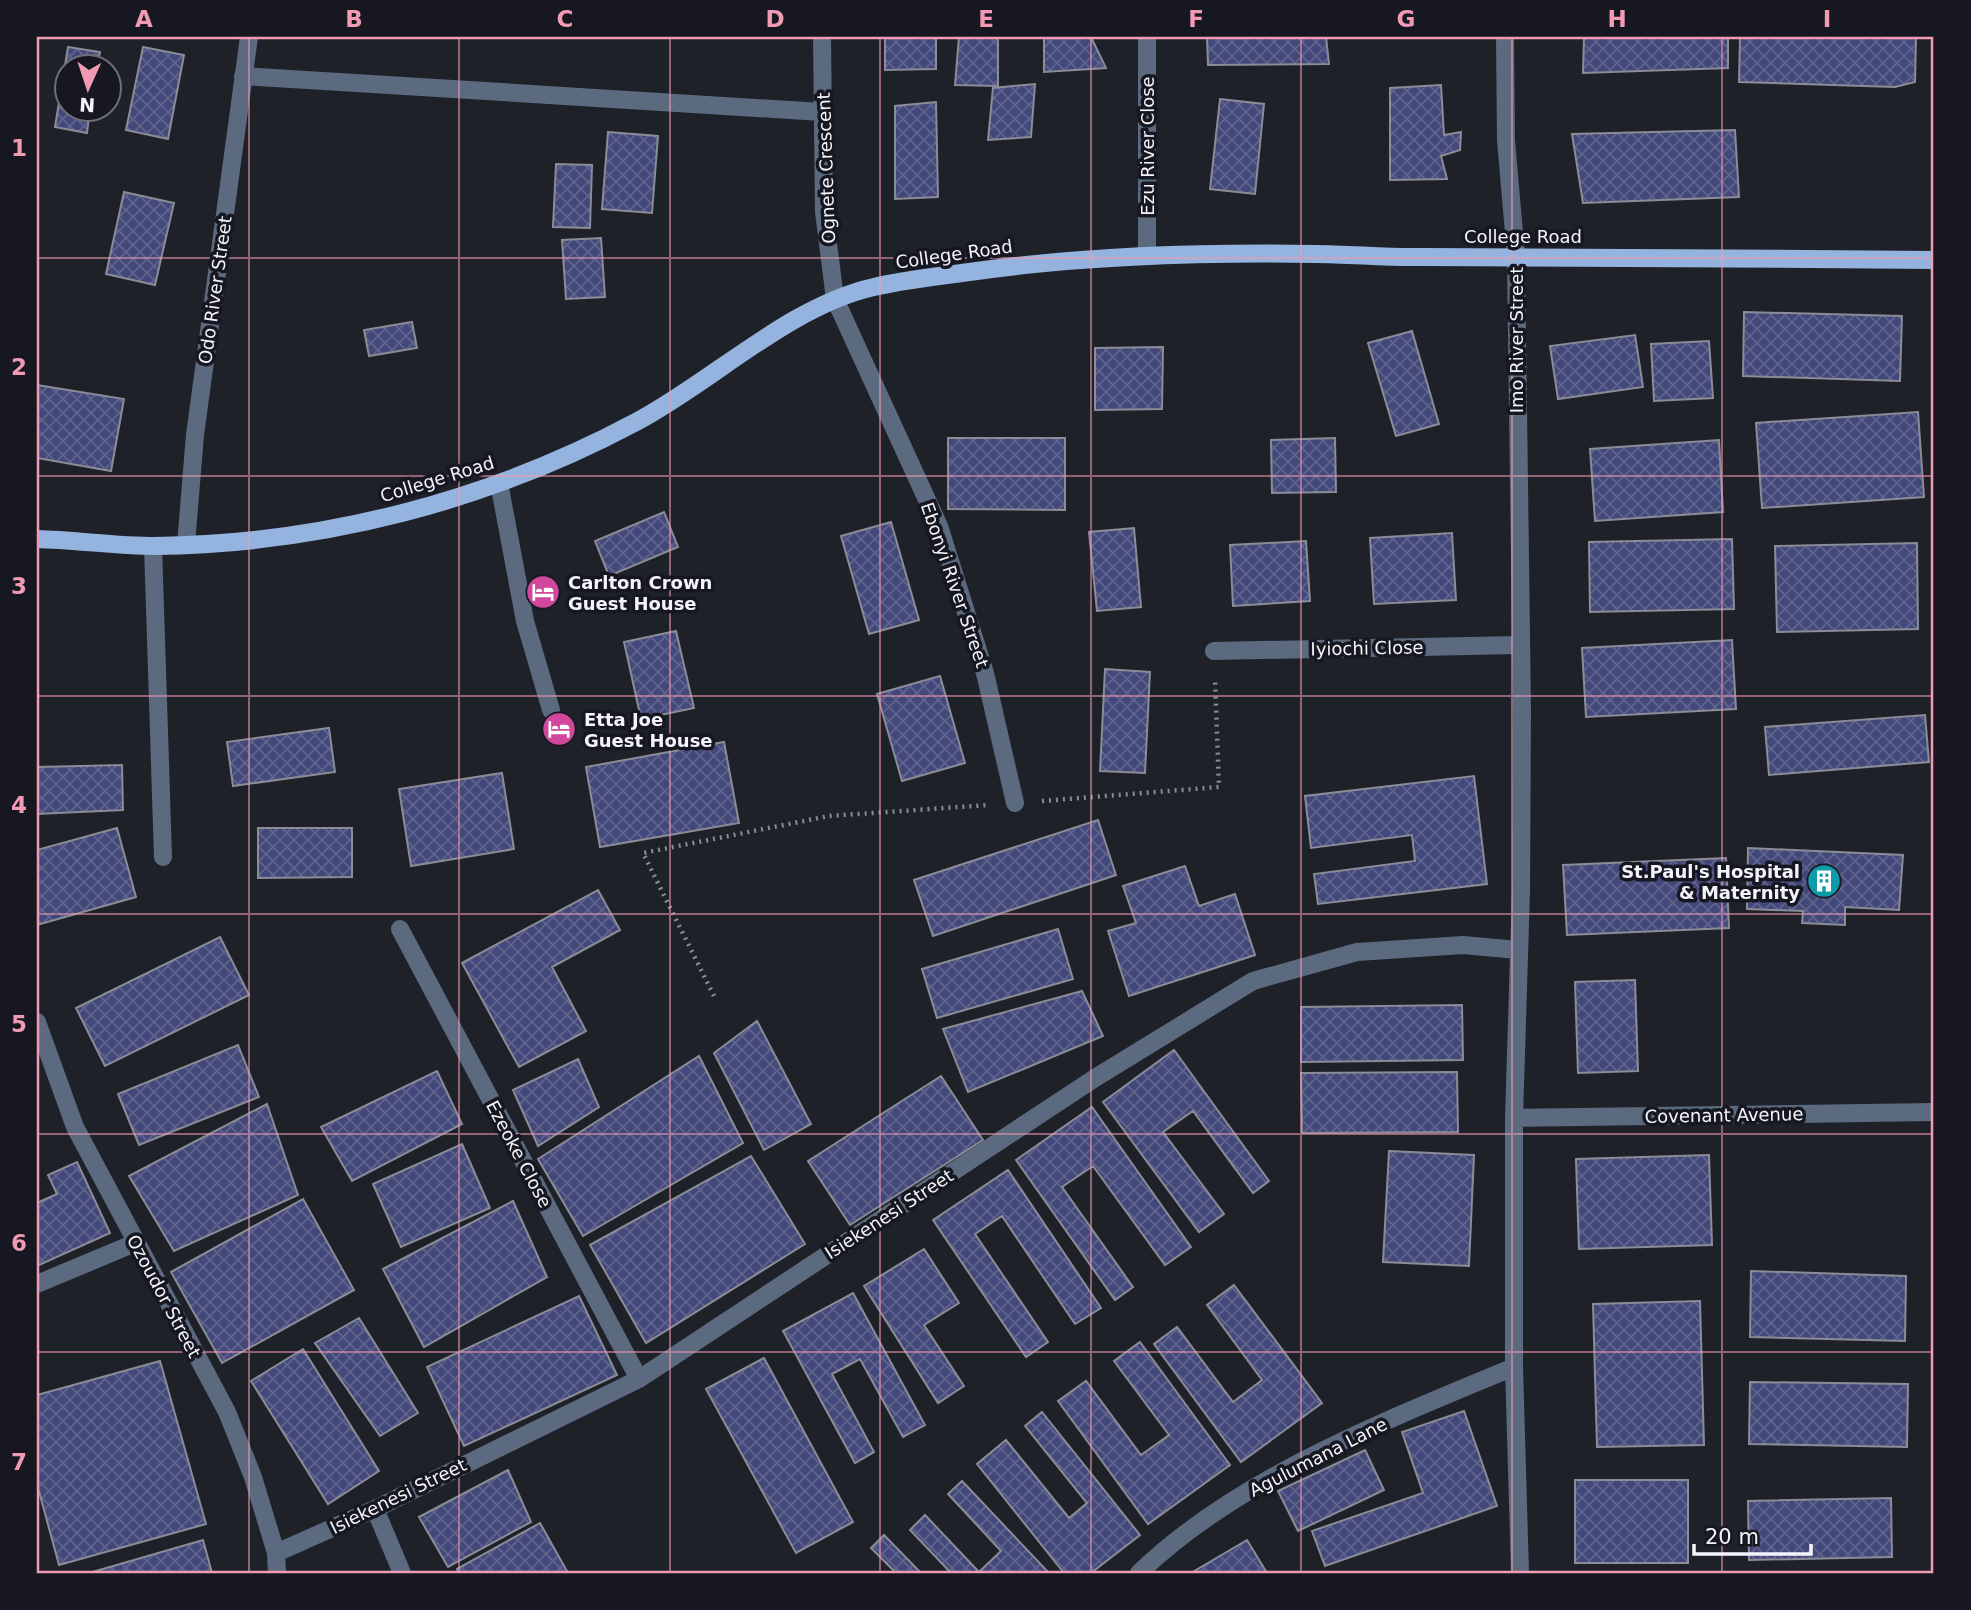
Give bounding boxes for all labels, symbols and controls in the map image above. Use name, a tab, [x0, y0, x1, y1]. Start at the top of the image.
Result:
text: A	[135, 6, 153, 32]
text: B	[345, 6, 363, 32]
text: C	[557, 6, 573, 32]
text: D	[765, 6, 785, 32]
text: E	[978, 6, 994, 32]
text: F	[1188, 6, 1204, 32]
text: G	[1397, 6, 1415, 32]
text: H	[1607, 6, 1627, 32]
text: I	[1823, 6, 1831, 32]
north arrow	[52, 52, 122, 122]
street label: Ezu River Close	[1137, 76, 1158, 216]
street label: Ognete Crescent	[813, 92, 839, 244]
text: N	[79, 94, 96, 116]
text: 1	[11, 135, 27, 161]
street label: Odo River Street	[194, 215, 236, 365]
street label: College Road	[1464, 226, 1582, 247]
street label: College Road	[894, 235, 1014, 273]
street label: Imo River Street	[1506, 267, 1527, 413]
text: 2	[11, 354, 27, 380]
street label: College Road	[377, 452, 497, 506]
street label: Ebonyi River Street	[917, 499, 993, 671]
place label: Carlton Crown Guest House	[568, 572, 712, 614]
text: 3	[11, 573, 27, 599]
hotel icon: Carlton Crown Guest House	[524, 573, 562, 611]
street label: Iyiochi Close	[1310, 637, 1424, 659]
place label: Etta Joe Guest House	[584, 709, 713, 751]
hotel icon: Etta Joe Guest House	[540, 710, 578, 748]
text: 4	[11, 792, 27, 818]
place label: St.Paul's Hospital & Maternity	[1621, 861, 1800, 903]
building icon: St.Paul's Hospital & Maternity	[1805, 862, 1843, 900]
text: 5	[11, 1011, 27, 1037]
street label: Ezeoke Close	[482, 1097, 556, 1211]
street label: Covenant Avenue	[1644, 1103, 1804, 1127]
street label: Isiekenesi Street	[821, 1165, 957, 1263]
text: 6	[11, 1230, 27, 1256]
street label: Ozoudor Street	[123, 1231, 205, 1361]
street label: Agulumana Lane	[1246, 1413, 1390, 1501]
text: 7	[11, 1449, 27, 1475]
street label: Isiekenesi Street	[326, 1454, 470, 1538]
scale bar	[1694, 1512, 1812, 1556]
text: 20 m	[1705, 1525, 1759, 1549]

